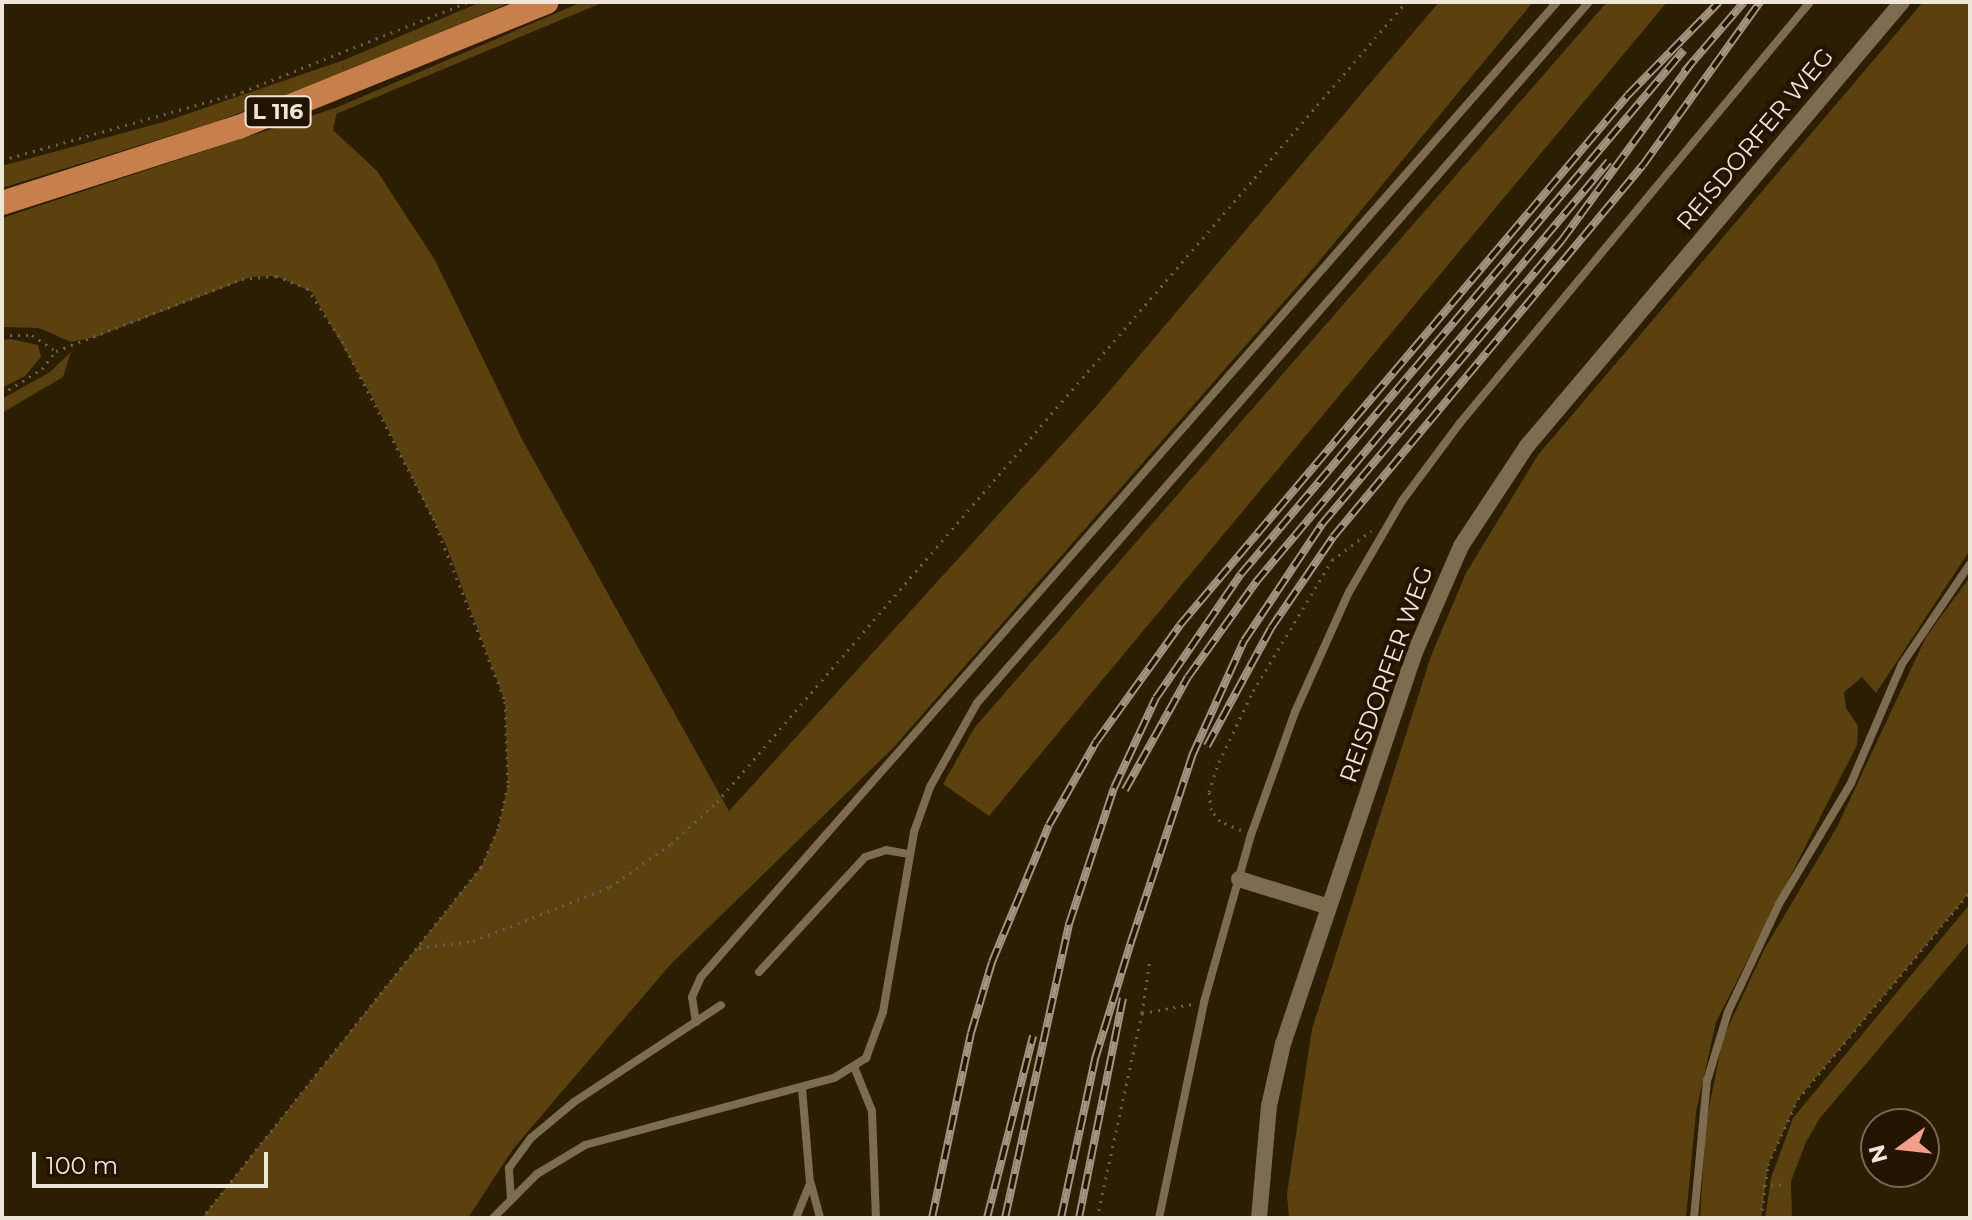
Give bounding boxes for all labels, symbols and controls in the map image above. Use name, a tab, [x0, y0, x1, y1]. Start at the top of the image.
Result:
street label: REISDORFER WEG	[1671, 42, 1839, 236]
road number: L 116	[244, 94, 312, 130]
street label: REISDORFER WEG	[1333, 562, 1439, 786]
north arrow	[1860, 1108, 1940, 1188]
scale bar	[36, 1136, 272, 1186]
text: N	[1863, 1142, 1894, 1166]
text: 100 m	[46, 1151, 118, 1180]

